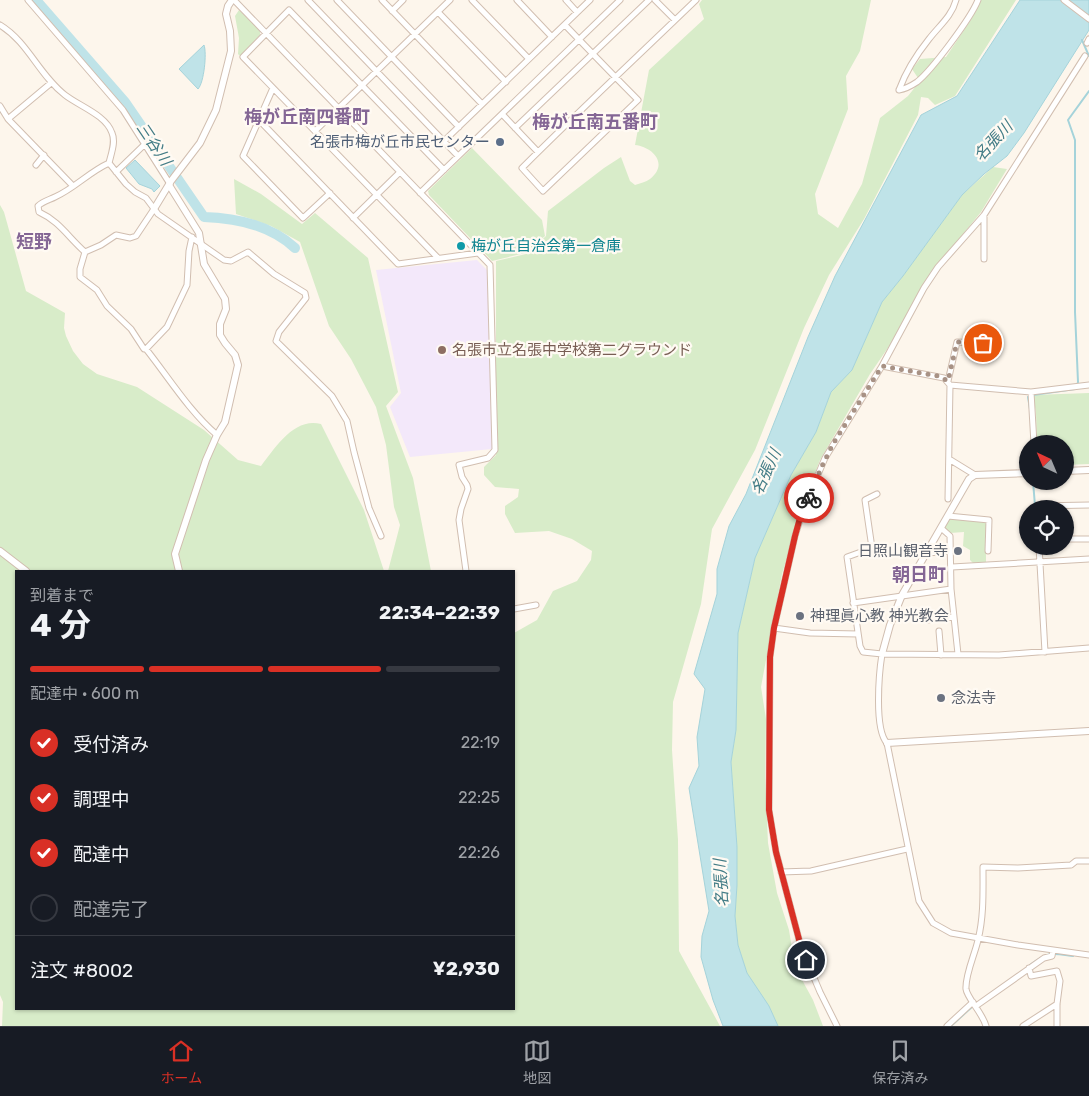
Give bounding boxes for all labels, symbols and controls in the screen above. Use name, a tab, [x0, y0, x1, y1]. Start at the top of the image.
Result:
district label: 梅が丘南四番町	[244, 106, 370, 128]
district label: 梅が丘南五番町	[532, 111, 658, 133]
water label: 名張川	[970, 116, 1018, 165]
water label: 三谷川	[133, 119, 176, 171]
place label: 名張市梅が丘市民センター	[310, 133, 490, 151]
marker: 名張市梅が丘市民センター	[494, 136, 506, 148]
district label: 短野	[16, 231, 52, 253]
place label: 梅が丘自治会第一倉庫	[471, 237, 621, 255]
marker: 梅が丘自治会第一倉庫	[455, 240, 467, 252]
pin	[962, 322, 1004, 364]
icon: bag	[969, 329, 997, 357]
place label: 名張市立名張中学校第二グラウンド	[452, 341, 692, 359]
marker: 名張市立名張中学校第二グラウンド	[436, 344, 448, 356]
north arrow	[1019, 435, 1074, 490]
map controls	[1019, 435, 1074, 555]
water label: 名張川	[747, 444, 786, 498]
courier	[784, 473, 834, 523]
icon: bike	[795, 484, 823, 512]
button: locate	[1019, 500, 1074, 555]
place label: 日照山観音寺	[858, 542, 948, 560]
marker: 日照山観音寺	[952, 545, 964, 557]
district label: 朝日町	[892, 564, 946, 586]
text: 到着まで	[30, 586, 94, 605]
text: 22:34–22:39	[379, 601, 500, 624]
text: 4 分	[30, 606, 91, 644]
place label: 神理眞心教 神光教会	[810, 607, 949, 625]
marker: 神理眞心教 神光教会	[794, 610, 806, 622]
text: 配達中 · 600 m	[30, 684, 139, 703]
place label: 念法寺	[951, 689, 996, 707]
marker: 念法寺	[935, 692, 947, 704]
icon: check	[30, 729, 58, 757]
text: 受付済み	[73, 733, 149, 756]
text: 22:19	[461, 733, 500, 752]
icon: check	[30, 784, 58, 812]
text: 調理中	[73, 788, 130, 811]
text: 22:25	[458, 788, 500, 807]
icon: check	[30, 839, 58, 867]
text: 配達中	[73, 843, 130, 866]
text: 22:26	[458, 843, 500, 862]
water label: 名張川	[710, 857, 732, 907]
text: 配達完了	[73, 898, 149, 921]
pin	[785, 939, 827, 981]
icon: home	[792, 946, 820, 974]
text: ¥2,930	[433, 957, 500, 980]
text: 注文 #8002	[30, 959, 133, 982]
tab: ホーム	[161, 1037, 202, 1087]
tab: 地図	[523, 1037, 551, 1087]
tab: 保存済み	[872, 1037, 928, 1087]

